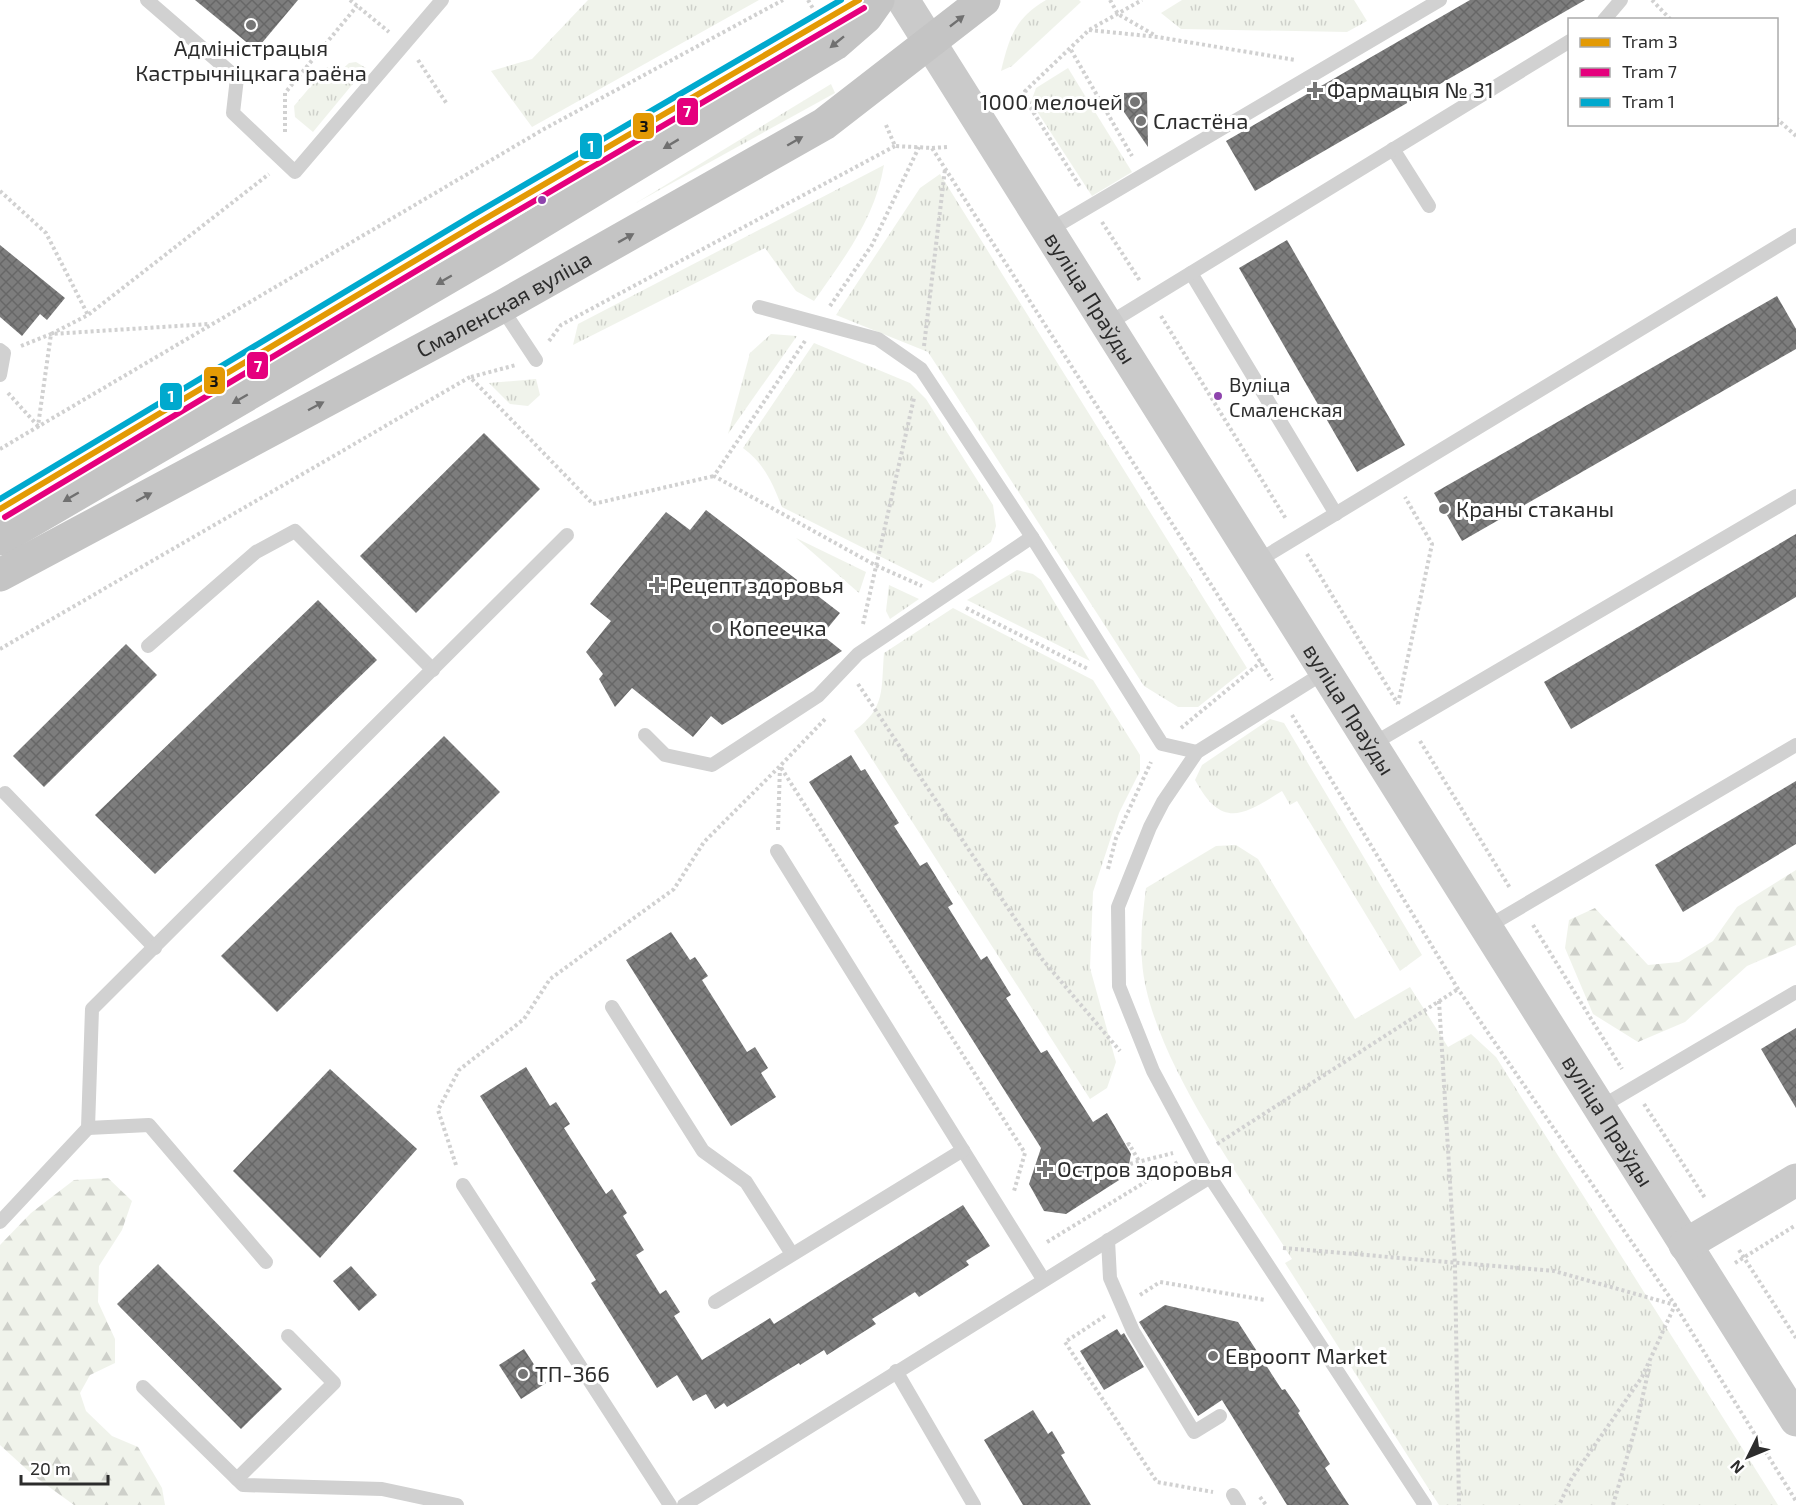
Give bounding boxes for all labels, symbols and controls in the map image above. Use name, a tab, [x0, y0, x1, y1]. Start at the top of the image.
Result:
one-way arrow	[949, 16, 964, 28]
marker: Адміністрацыя Кастрычніцкага раёна	[244, 18, 258, 32]
legend	[1568, 18, 1778, 126]
text: Tram 3	[1622, 30, 1678, 52]
place label: Адміністрацыя Кастрычніцкага раёна	[135, 34, 367, 85]
one-way arrow	[830, 35, 845, 47]
text: Tram 7	[1622, 60, 1677, 82]
place label: Фармацыя № 31	[1327, 76, 1494, 102]
marker: Фармацыя № 31	[1308, 83, 1322, 97]
place label: 1000 мелочей	[980, 88, 1123, 114]
text: Tram 1	[1622, 90, 1675, 112]
marker: 1000 мелочей	[1128, 95, 1142, 109]
line badge: 7	[676, 97, 699, 126]
text: 7	[683, 101, 692, 120]
place label: Сластёна	[1153, 107, 1248, 133]
line badge: 3	[632, 112, 655, 140]
marker: Сластёна	[1134, 114, 1148, 128]
text: 3	[639, 116, 649, 135]
line badge: 1	[579, 132, 603, 160]
one-way arrow	[787, 135, 803, 146]
text: 1	[588, 136, 594, 155]
one-way arrow	[663, 138, 679, 149]
unlabelled marker	[536, 194, 548, 206]
street label: вуліца Праўды	[1040, 227, 1142, 368]
one-way arrow	[617, 233, 634, 243]
street label: Смаленская вуліца	[411, 245, 596, 362]
one-way arrow	[436, 274, 452, 285]
line badge: 7	[246, 351, 269, 380]
text: 7	[254, 356, 263, 375]
line badge: 3	[203, 366, 226, 395]
text: 3	[209, 371, 219, 390]
place label: Вуліца Смаленская	[1229, 372, 1343, 421]
line badge: 1	[159, 382, 183, 411]
text: 1	[168, 386, 174, 405]
marker: Вуліца Смаленская	[1212, 390, 1224, 402]
one-way arrow	[231, 394, 248, 404]
one-way arrow	[308, 401, 325, 411]
one-way arrow	[62, 492, 79, 502]
one-way arrow	[135, 493, 153, 503]
place label: Краны стаканы	[1456, 495, 1614, 521]
marker: Краны стаканы	[1437, 502, 1451, 516]
place label: Рецепт здоровья	[669, 571, 844, 597]
marker: Рецепт здоровья	[650, 578, 664, 592]
place label: Копеечка	[729, 614, 827, 640]
marker: Копеечка	[710, 621, 724, 635]
street label: вуліца Праўды	[1299, 638, 1401, 779]
street label: вуліца Праўды	[1558, 1050, 1660, 1191]
place label: Остров здоровья	[1057, 1155, 1233, 1181]
marker: Остров здоровья	[1038, 1162, 1052, 1176]
place label: Евроопт Market	[1225, 1342, 1387, 1368]
marker: Евроопт Market	[1206, 1349, 1220, 1363]
place label: ТП-366	[535, 1360, 610, 1386]
marker: ТП-366	[516, 1367, 530, 1381]
north arrow	[1718, 1427, 1778, 1487]
scale bar	[21, 1448, 108, 1486]
text: 20 m	[30, 1457, 71, 1479]
text: N	[1726, 1457, 1748, 1478]

